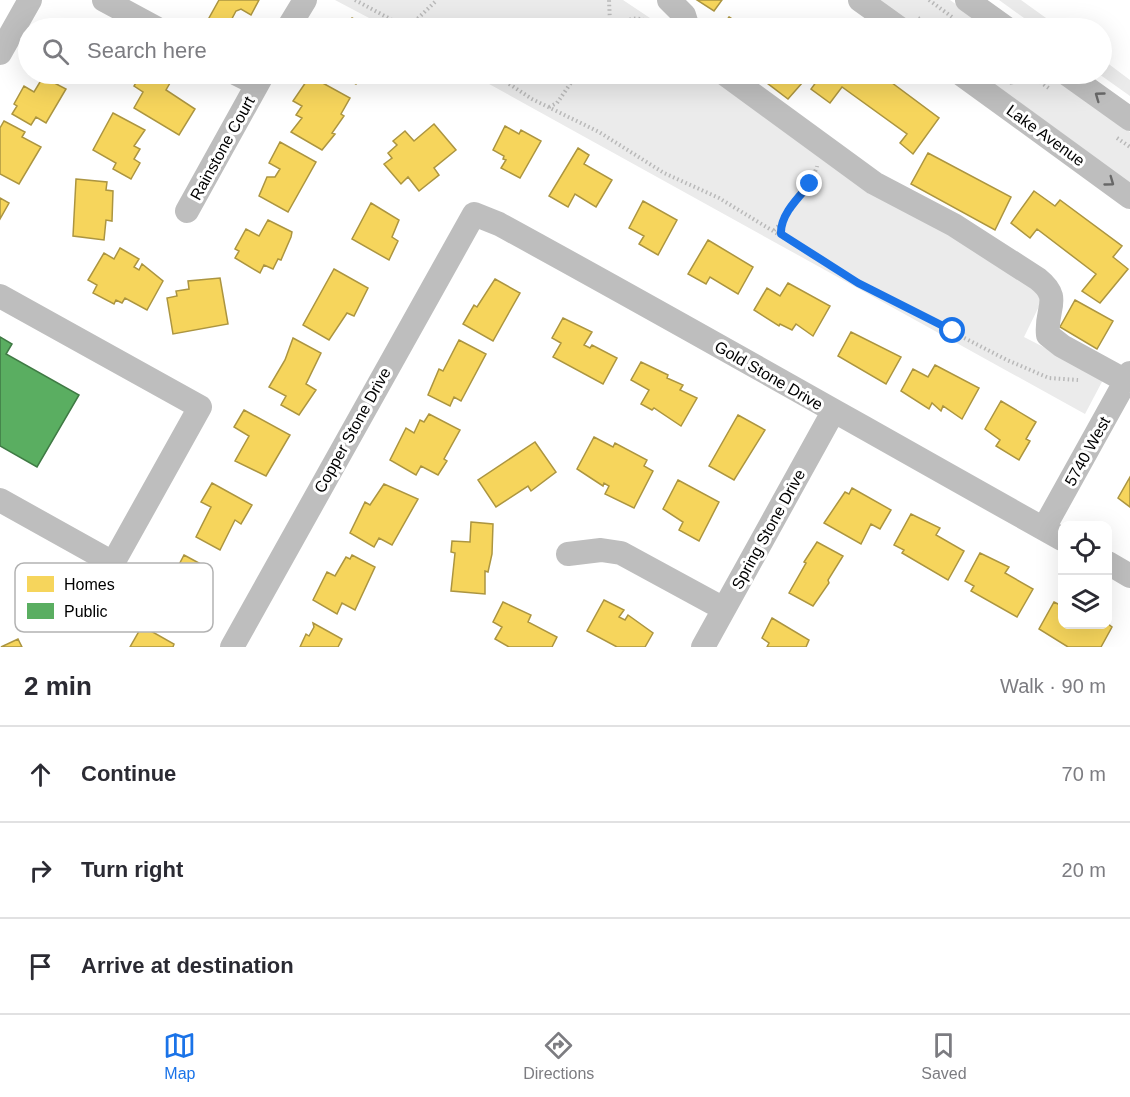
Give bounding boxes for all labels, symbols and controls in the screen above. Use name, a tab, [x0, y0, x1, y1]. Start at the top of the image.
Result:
search box	[18, 18, 1112, 84]
icon: search	[39, 35, 72, 68]
text: Search here	[87, 38, 207, 63]
street label: Rainstone Court	[187, 93, 258, 203]
one-way arrow	[1094, 93, 1105, 104]
street label: Lake Avenue	[1003, 101, 1088, 169]
route end	[796, 170, 822, 196]
one-way arrow	[1104, 175, 1115, 186]
route start	[939, 317, 965, 343]
street label: Gold Stone Drive	[712, 338, 826, 413]
street label: Copper Stone Drive	[311, 365, 394, 496]
street label: 5740 West	[1062, 413, 1114, 489]
street label: Spring Stone Drive	[728, 466, 808, 592]
map controls	[1058, 521, 1112, 629]
button: locate	[1058, 521, 1112, 575]
legend	[15, 563, 213, 632]
button: layers	[1058, 575, 1112, 629]
text: Homes	[64, 576, 115, 593]
text: Public	[64, 603, 108, 620]
text: 2 min	[24, 671, 92, 701]
text: Walk · 90 m	[1000, 675, 1106, 697]
icon: ahead	[24, 758, 57, 791]
text: Continue	[81, 761, 176, 786]
text: 70 m	[1062, 763, 1106, 785]
icon: right	[24, 854, 57, 887]
text: Turn right	[81, 857, 183, 882]
text: 20 m	[1062, 859, 1106, 881]
icon: arrive	[24, 950, 57, 983]
text: Arrive at destination	[81, 953, 294, 978]
tab: Map	[163, 1029, 196, 1083]
tab: Directions	[523, 1029, 594, 1083]
tab: Saved	[921, 1029, 967, 1083]

